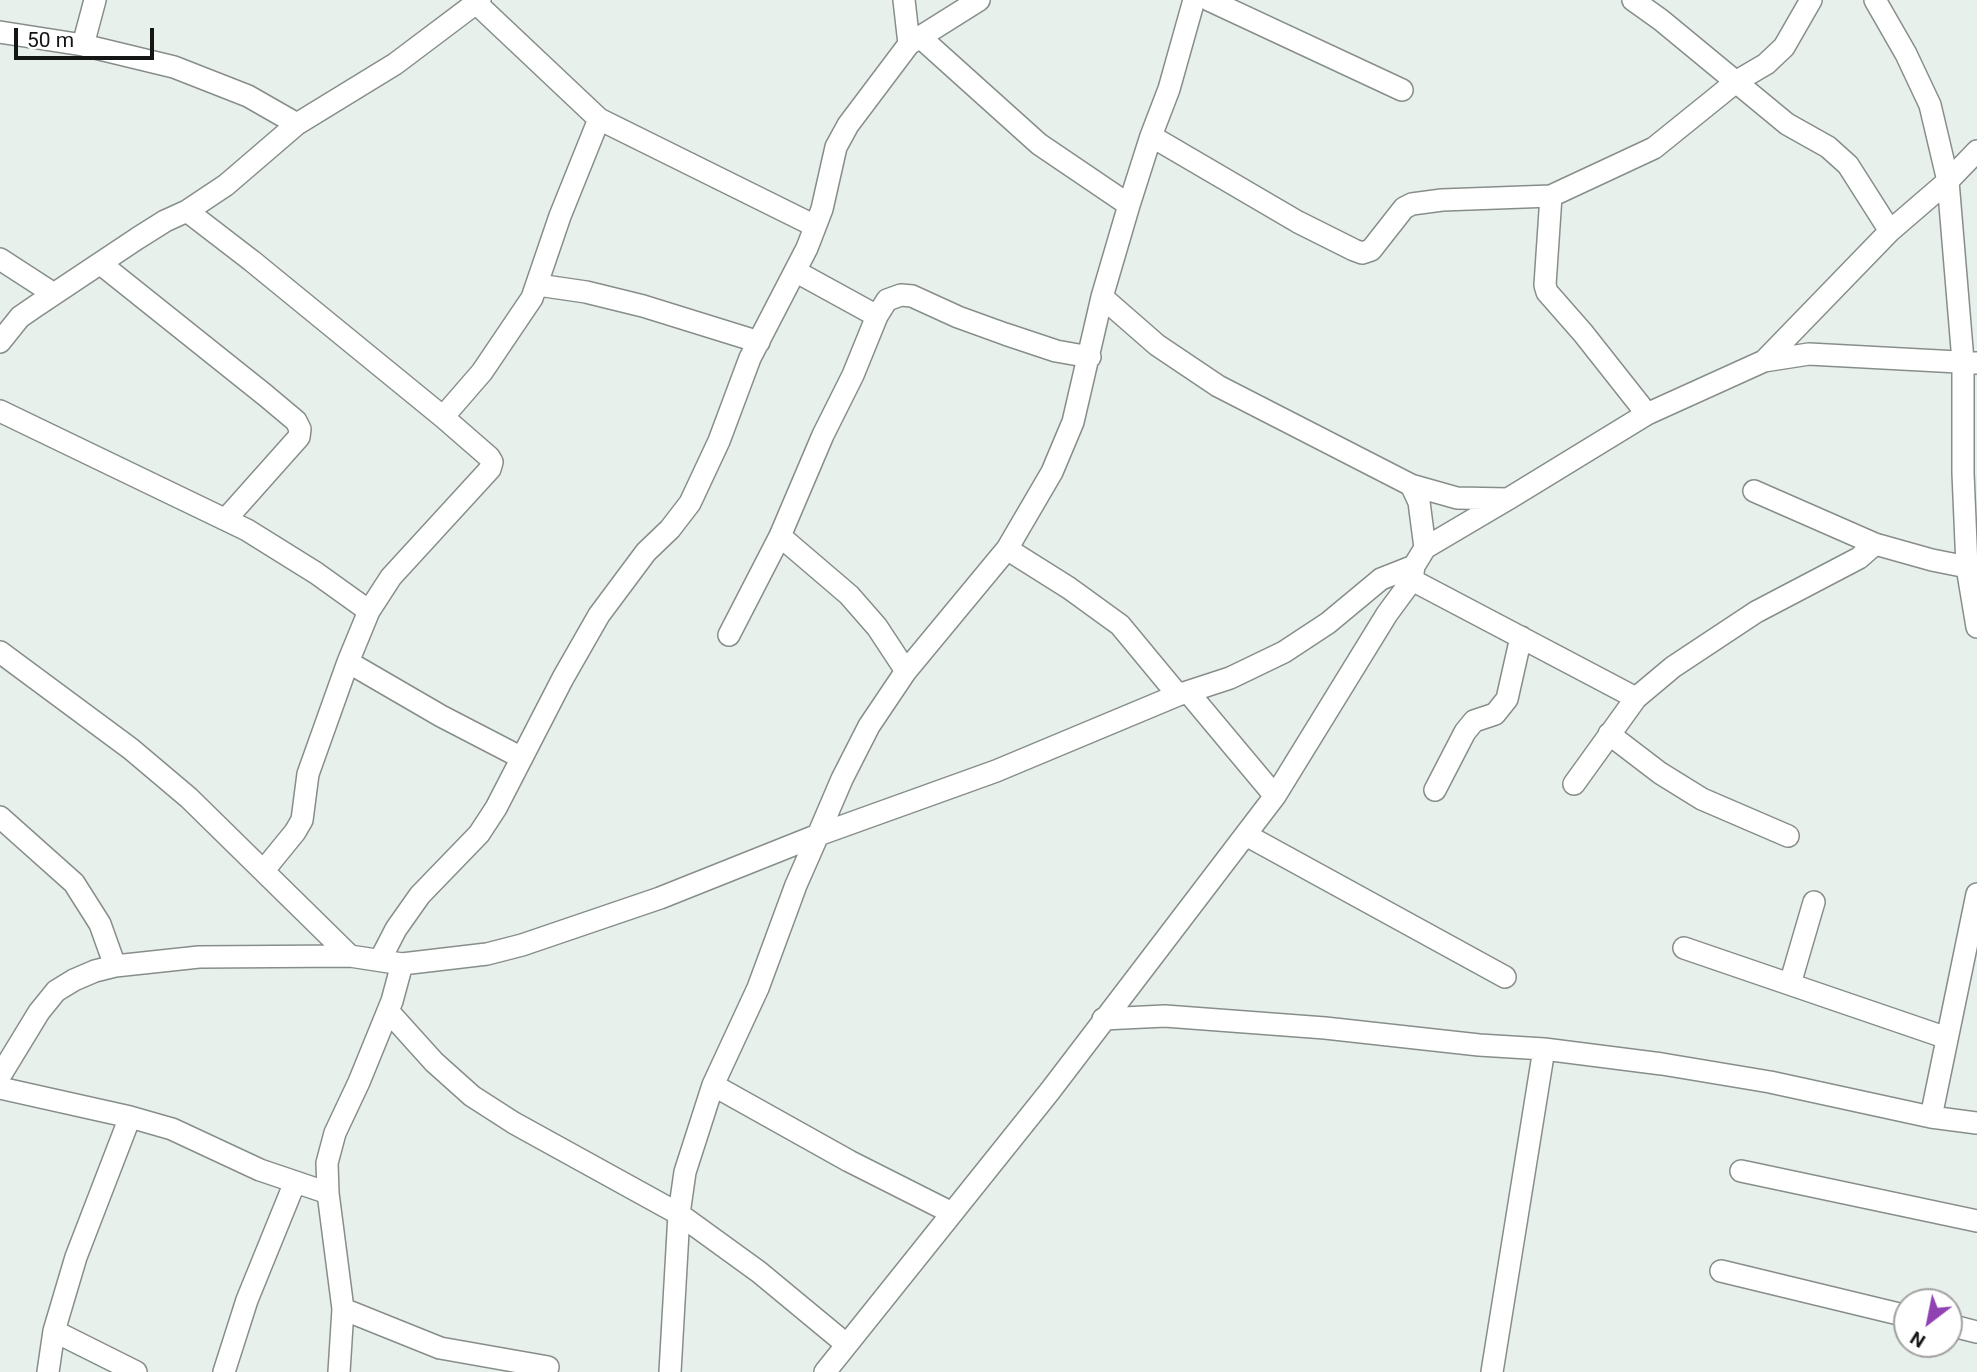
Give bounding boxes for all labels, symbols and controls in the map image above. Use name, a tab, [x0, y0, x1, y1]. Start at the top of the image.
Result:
scale bar	[18, 14, 158, 58]
text: 50 m	[27, 28, 74, 52]
north arrow	[1893, 1288, 1963, 1358]
text: N	[1906, 1326, 1929, 1353]

